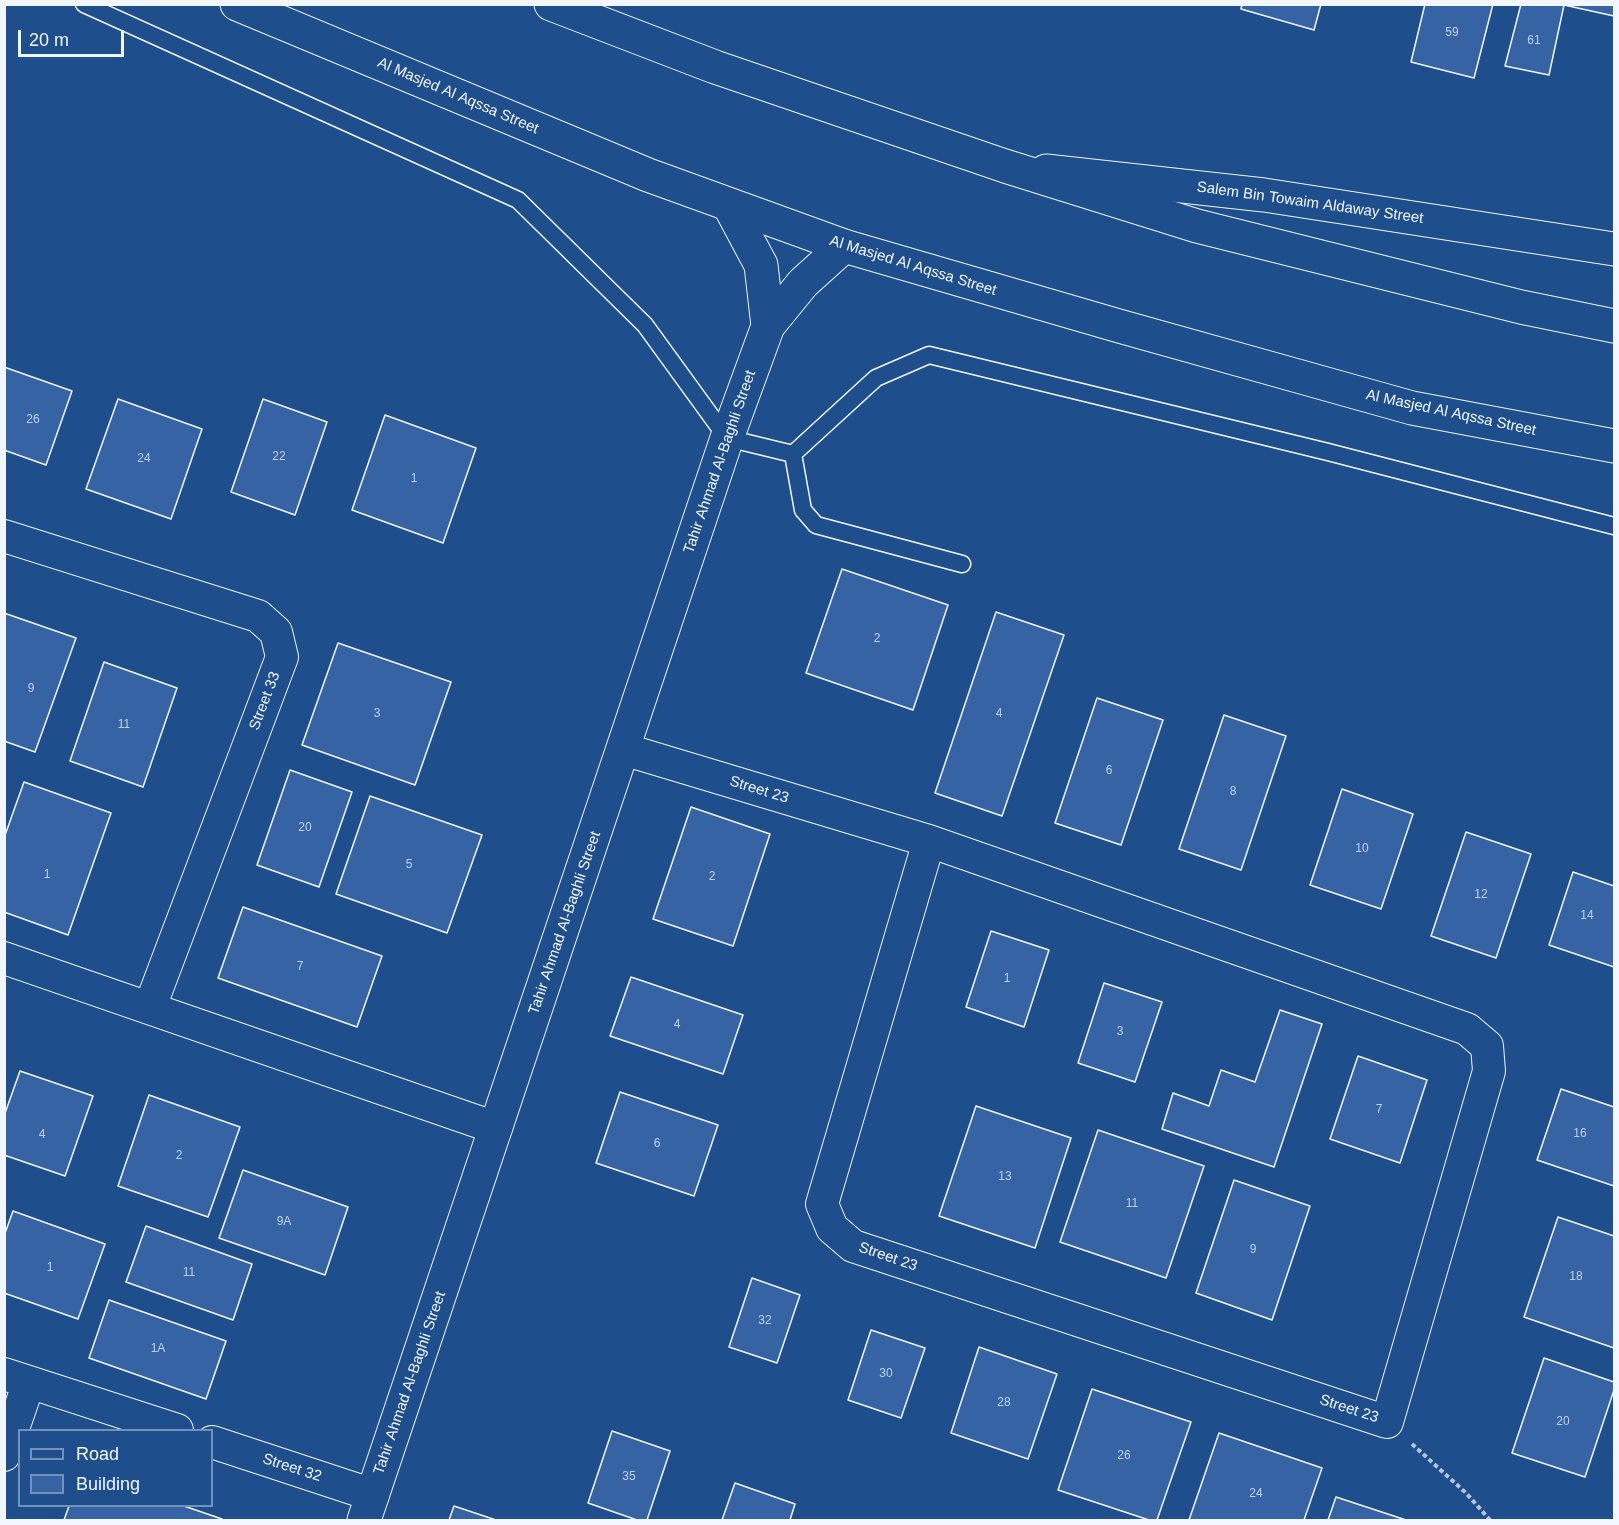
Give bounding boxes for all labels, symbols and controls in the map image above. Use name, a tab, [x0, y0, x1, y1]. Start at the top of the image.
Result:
scale bar	[21, 18, 128, 56]
house number: 59	[1445, 26, 1459, 40]
text: 20 m	[29, 30, 69, 50]
house number: 61	[1527, 34, 1541, 48]
street label: Al Masjed Al Aqssa Street	[375, 54, 541, 138]
street label: Salem Bin Towaim Aldaway Street	[1196, 178, 1424, 228]
street label: Al Masjed Al Aqssa Street	[827, 232, 999, 300]
street label: Tahir Ahmad Al-Baghli Street	[680, 368, 760, 556]
street label: Al Masjed Al Aqssa Street	[1364, 386, 1538, 440]
house number: 26	[26, 413, 40, 427]
house number: 22	[272, 450, 286, 464]
house number: 24	[137, 452, 151, 466]
house number: 1	[411, 472, 417, 486]
house number: 2	[874, 632, 880, 646]
street label: Street 33	[246, 669, 284, 733]
house number: 9	[28, 682, 34, 696]
house number: 3	[374, 707, 380, 721]
house number: 4	[996, 707, 1002, 721]
house number: 11	[118, 718, 130, 732]
house number: 6	[1106, 764, 1112, 778]
street label: Street 23	[727, 772, 791, 808]
house number: 8	[1230, 785, 1236, 799]
house number: 20	[298, 821, 312, 835]
street label: Tahir Ahmad Al-Baghli Street	[525, 829, 605, 1017]
house number: 10	[1355, 842, 1369, 856]
house number: 5	[406, 858, 412, 872]
house number: 1	[44, 868, 50, 882]
house number: 2	[709, 870, 715, 884]
house number: 12	[1474, 888, 1488, 902]
house number: 14	[1580, 909, 1594, 923]
house number: 7	[297, 960, 303, 974]
house number: 1	[1004, 972, 1010, 986]
house number: 4	[674, 1018, 680, 1032]
house number: 3	[1117, 1025, 1123, 1039]
house number: 7	[1376, 1103, 1382, 1117]
house number: 16	[1573, 1127, 1587, 1141]
house number: 4	[39, 1128, 45, 1142]
house number: 6	[654, 1137, 660, 1151]
house number: 2	[176, 1149, 182, 1163]
house number: 13	[998, 1170, 1012, 1184]
house number: 11	[1126, 1197, 1138, 1211]
house number: 9A	[277, 1215, 291, 1229]
street label: Street 23	[856, 1239, 920, 1275]
house number: 9	[1250, 1243, 1256, 1257]
house number: 1	[47, 1261, 53, 1275]
house number: 11	[183, 1266, 195, 1280]
house number: 18	[1569, 1270, 1583, 1284]
street label: Tahir Ahmad Al-Baghli Street	[370, 1289, 450, 1477]
house number: 32	[758, 1314, 772, 1328]
house number: 1A	[151, 1342, 165, 1356]
house number: 30	[879, 1367, 893, 1381]
street label: Street 23	[1317, 1391, 1381, 1427]
house number: 28	[997, 1396, 1011, 1410]
house number: 20	[1556, 1415, 1570, 1429]
legend	[18, 1429, 213, 1507]
text: Road	[76, 1444, 119, 1464]
house number: 26	[1117, 1449, 1131, 1463]
street label: Street 32	[260, 1450, 324, 1486]
house number: 35	[622, 1470, 636, 1484]
text: Building	[76, 1474, 140, 1494]
house number: 24	[1249, 1487, 1263, 1501]

